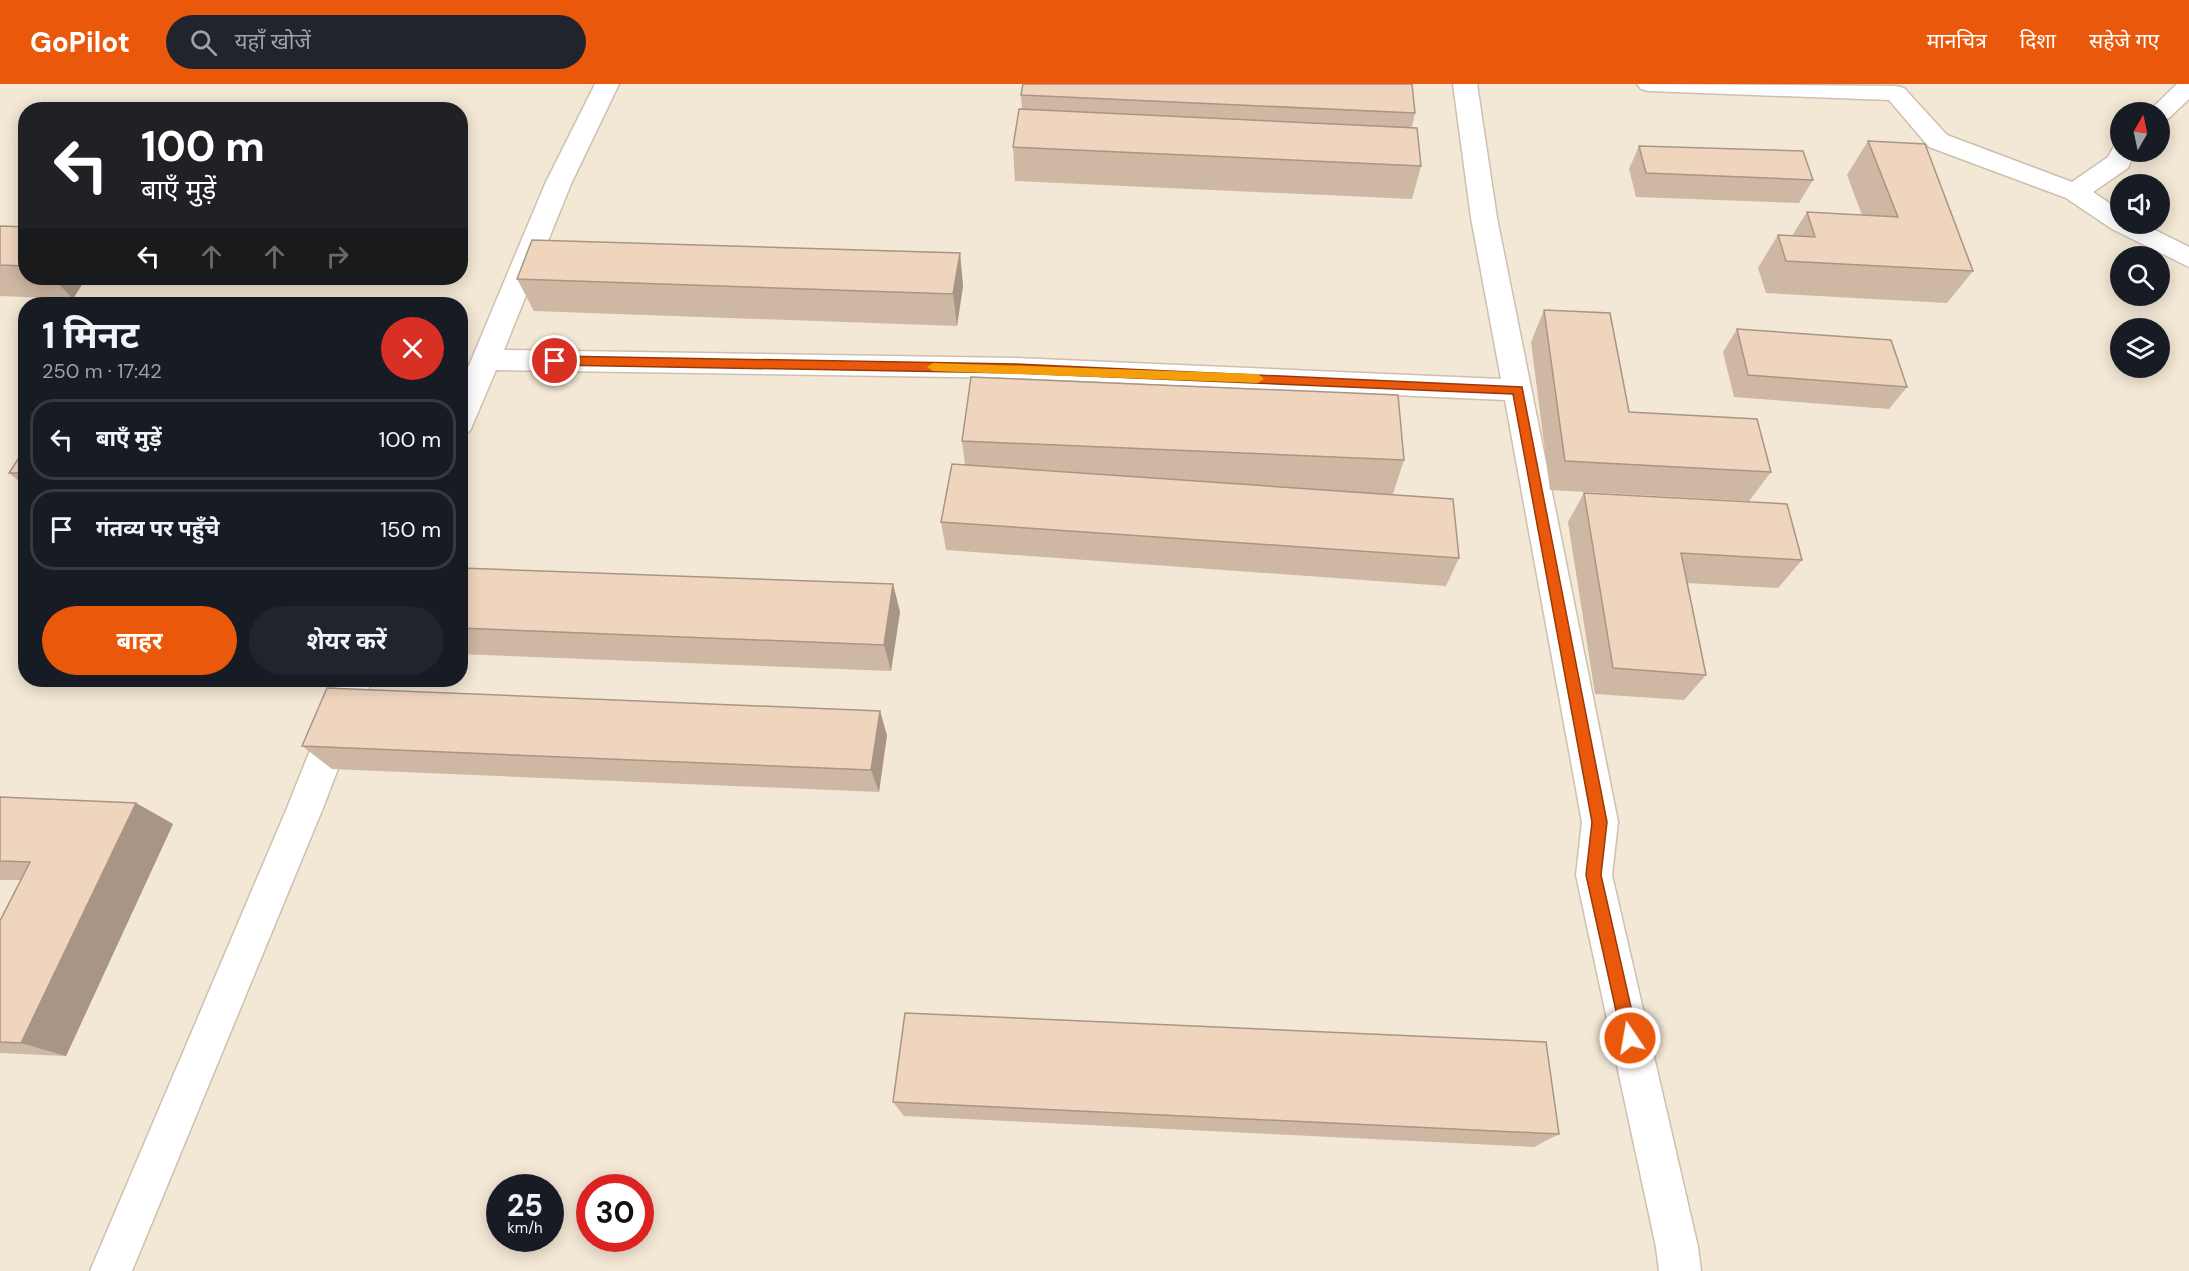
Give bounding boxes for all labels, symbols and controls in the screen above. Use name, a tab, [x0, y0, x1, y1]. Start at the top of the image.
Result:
search box	[166, 15, 586, 69]
text: GoPilot	[30, 24, 130, 61]
icon: search	[187, 26, 220, 59]
text: यहाँ खोजें	[235, 27, 311, 56]
text: मानचित्र	[1927, 27, 1987, 55]
text: दिशा	[2020, 27, 2056, 55]
text: सहेजे गए	[2089, 27, 2159, 55]
north arrow	[2110, 102, 2170, 162]
map controls	[2110, 102, 2170, 378]
text: 100 m	[141, 119, 265, 174]
icon: left	[42, 126, 120, 204]
text: बाएँ मुड़ें	[141, 172, 216, 207]
button: sound	[2110, 174, 2170, 234]
icon: left	[132, 240, 165, 273]
icon: ahead	[195, 240, 228, 273]
icon: ahead	[258, 240, 291, 273]
icon: right	[321, 240, 354, 273]
button: search	[2110, 246, 2170, 306]
text: 1 मिनट	[42, 312, 139, 359]
button: close	[381, 317, 444, 380]
button: layers	[2110, 318, 2170, 378]
pin	[529, 335, 580, 386]
icon: arrive	[538, 344, 571, 377]
text: 250 m · 17:42	[42, 358, 162, 384]
icon: left	[45, 423, 78, 456]
text: बाएँ मुड़ें	[96, 424, 162, 453]
text: 100 m	[379, 425, 441, 454]
icon: arrive	[45, 513, 78, 546]
text: गंतव्य पर पहुँचे	[96, 514, 219, 543]
text: 150 m	[380, 515, 441, 544]
button: बाहर	[42, 606, 237, 675]
button: शेयर करें	[249, 606, 444, 675]
position arrow	[1598, 1006, 1662, 1070]
speed limit sign: 30	[576, 1174, 654, 1252]
text: 25	[507, 1186, 543, 1225]
text: km/h	[507, 1218, 543, 1238]

